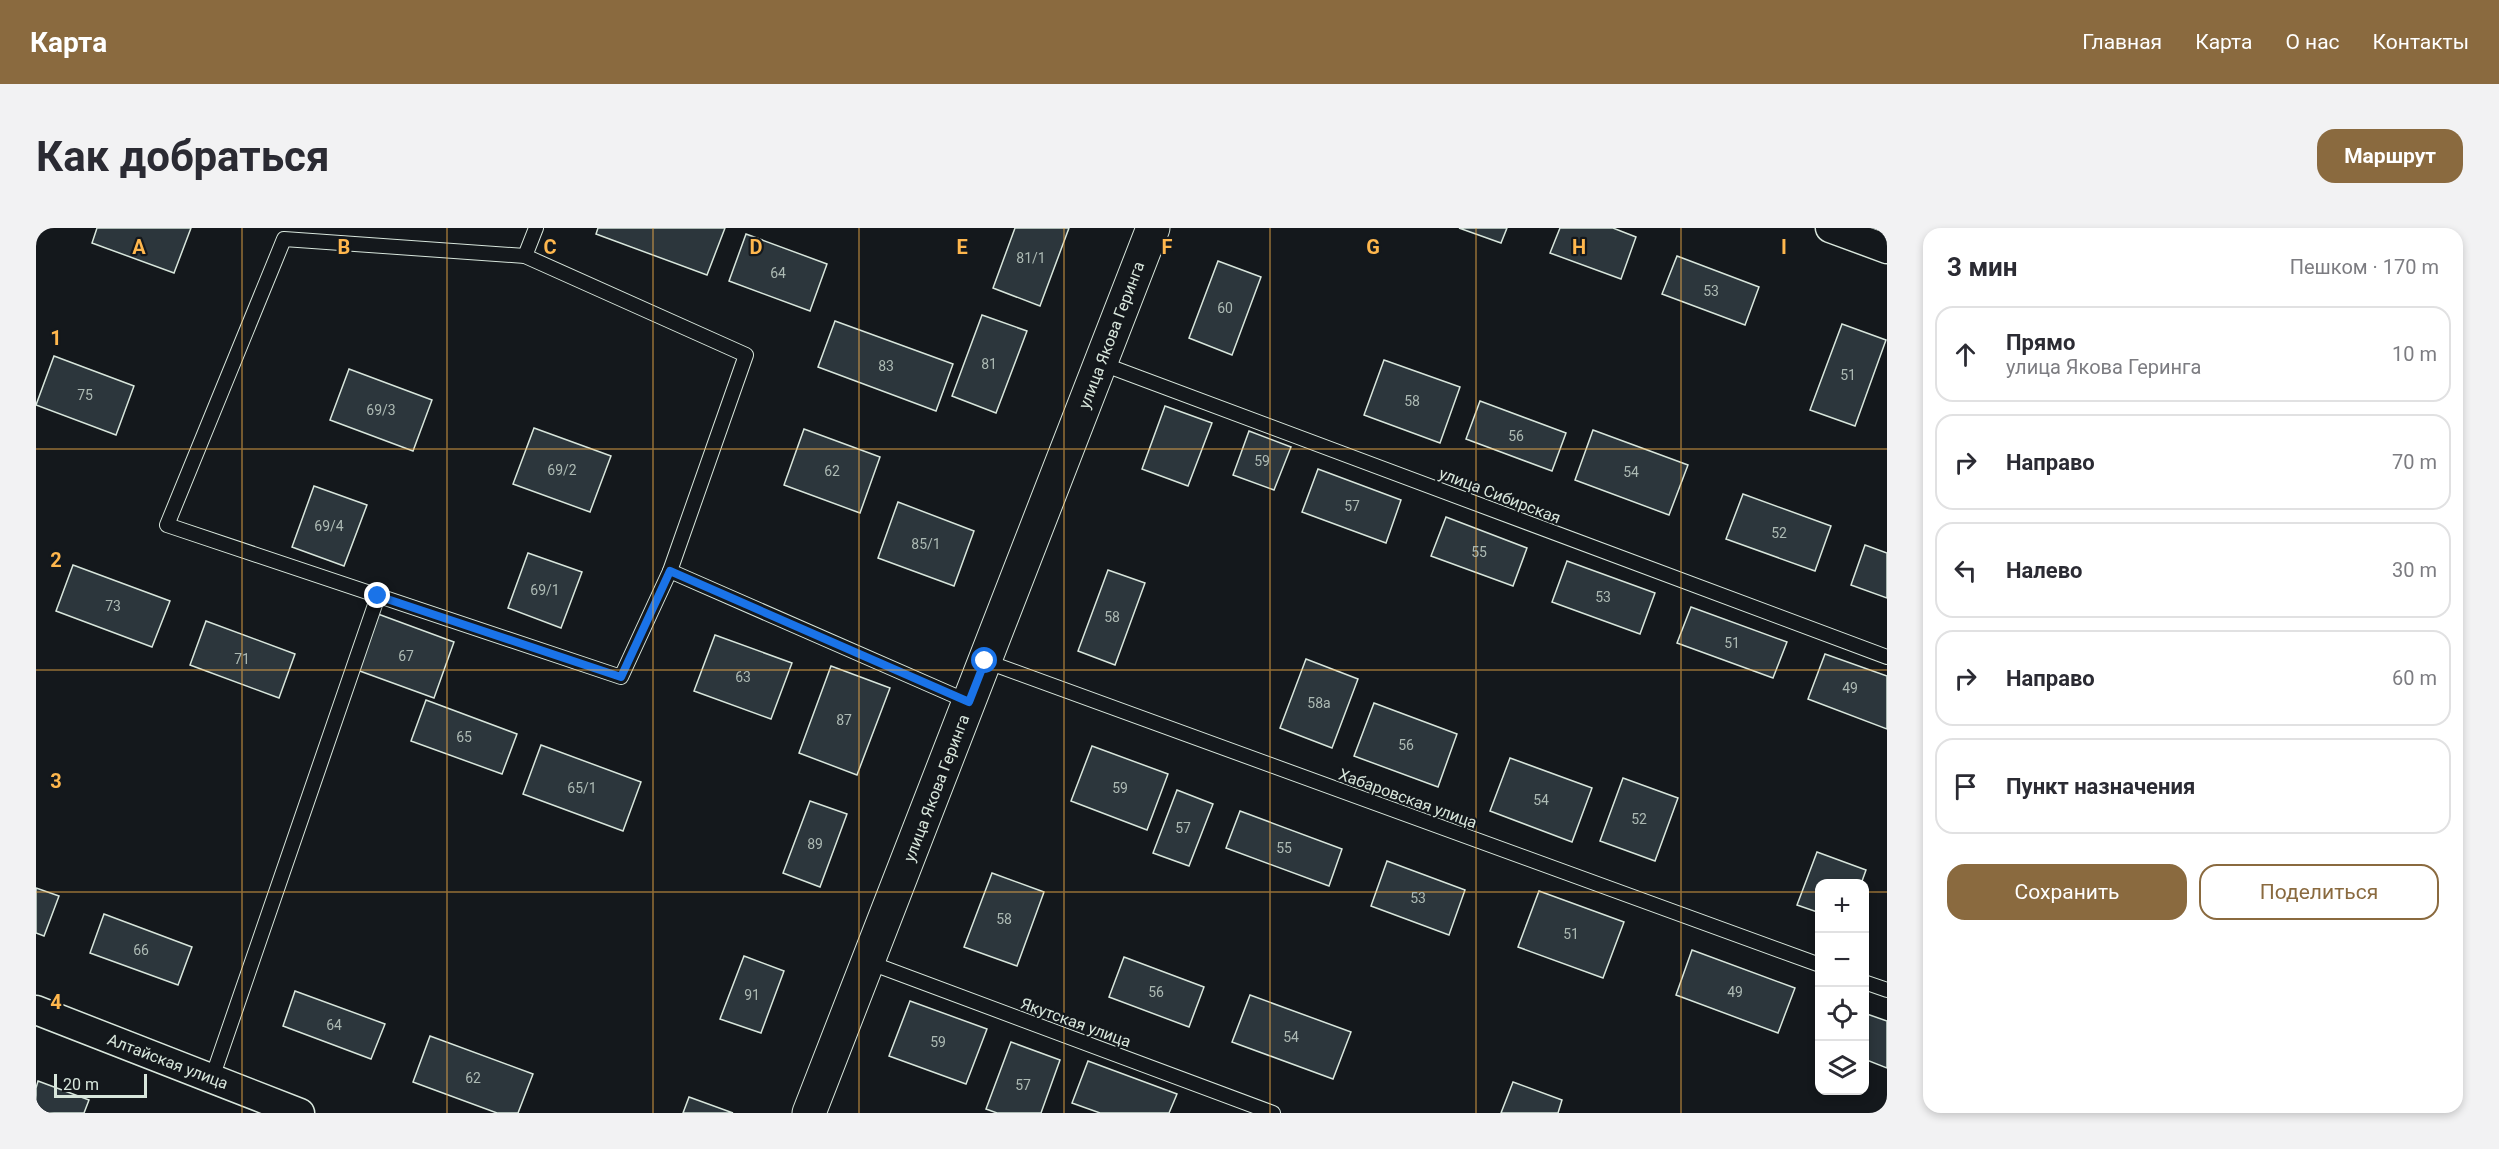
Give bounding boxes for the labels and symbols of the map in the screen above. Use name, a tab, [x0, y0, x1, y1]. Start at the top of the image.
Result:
text: A	[132, 235, 146, 259]
text: B	[338, 235, 350, 259]
text: C	[543, 235, 557, 259]
text: D	[750, 235, 763, 259]
text: E	[956, 235, 968, 259]
text: F	[1162, 235, 1173, 259]
text: G	[1366, 235, 1380, 259]
text: H	[1572, 235, 1586, 259]
text: I	[1781, 235, 1787, 259]
house number: 81/1	[1016, 250, 1046, 266]
street label: улица Якова Геринга	[1075, 259, 1148, 412]
house number: 64	[770, 265, 786, 281]
house number: 53	[1703, 283, 1719, 299]
house number: 60	[1217, 300, 1233, 316]
text: 1	[50, 326, 62, 350]
house number: 81	[981, 356, 997, 372]
house number: 83	[878, 358, 894, 374]
house number: 51	[1840, 367, 1856, 383]
house number: 75	[77, 387, 93, 403]
house number: 58	[1404, 393, 1420, 409]
house number: 69/3	[366, 402, 396, 418]
house number: 56	[1508, 428, 1524, 444]
house number: 59	[1254, 453, 1270, 469]
house number: 69/2	[547, 462, 577, 478]
house number: 62	[824, 463, 840, 479]
street label: улица Сибирская	[1436, 463, 1563, 527]
house number: 54	[1623, 464, 1639, 480]
house number: 57	[1344, 498, 1360, 514]
house number: 69/4	[314, 518, 344, 534]
house number: 52	[1771, 525, 1787, 541]
house number: 85/1	[911, 536, 941, 552]
house number: 55	[1471, 544, 1487, 560]
text: 2	[50, 548, 62, 572]
route end	[364, 582, 390, 608]
house number: 69/1	[530, 582, 560, 598]
house number: 53	[1595, 589, 1611, 605]
house number: 73	[105, 598, 121, 614]
house number: 58	[1104, 609, 1120, 625]
house number: 51	[1724, 635, 1740, 651]
route start	[971, 647, 997, 673]
house number: 67	[398, 648, 414, 664]
house number: 71	[234, 651, 250, 667]
house number: 63	[735, 669, 751, 685]
house number: 49	[1842, 680, 1858, 696]
house number: 58а	[1307, 695, 1331, 711]
house number: 87	[836, 712, 852, 728]
street label: улица Якова Геринга	[900, 712, 973, 865]
house number: 65	[456, 729, 472, 745]
house number: 56	[1398, 737, 1414, 753]
street label: Хабаровская улица	[1336, 765, 1480, 832]
text: 3	[50, 769, 62, 793]
house number: 65/1	[567, 780, 597, 796]
house number: 59	[1112, 780, 1128, 796]
house number: 54	[1533, 792, 1549, 808]
house number: 52	[1631, 811, 1647, 827]
house number: 57	[1175, 820, 1191, 836]
house number: 89	[807, 836, 823, 852]
house number: 55	[1276, 840, 1292, 856]
house number: 53	[1410, 890, 1426, 906]
house number: 58	[996, 911, 1012, 927]
house number: 51	[1563, 926, 1579, 942]
house number: 66	[133, 942, 149, 958]
house number: 56	[1148, 984, 1164, 1000]
house number: 49	[1727, 984, 1743, 1000]
house number: 91	[744, 987, 760, 1003]
text: 4	[50, 990, 62, 1014]
street label: Якутская улица	[1018, 994, 1134, 1051]
house number: 64	[326, 1017, 342, 1033]
house number: 54	[1283, 1029, 1299, 1045]
street label: Алтайская улица	[105, 1030, 231, 1093]
house number: 59	[930, 1034, 946, 1050]
house number: 62	[465, 1070, 481, 1086]
scale bar	[54, 1071, 147, 1098]
house number: 57	[1015, 1077, 1031, 1093]

